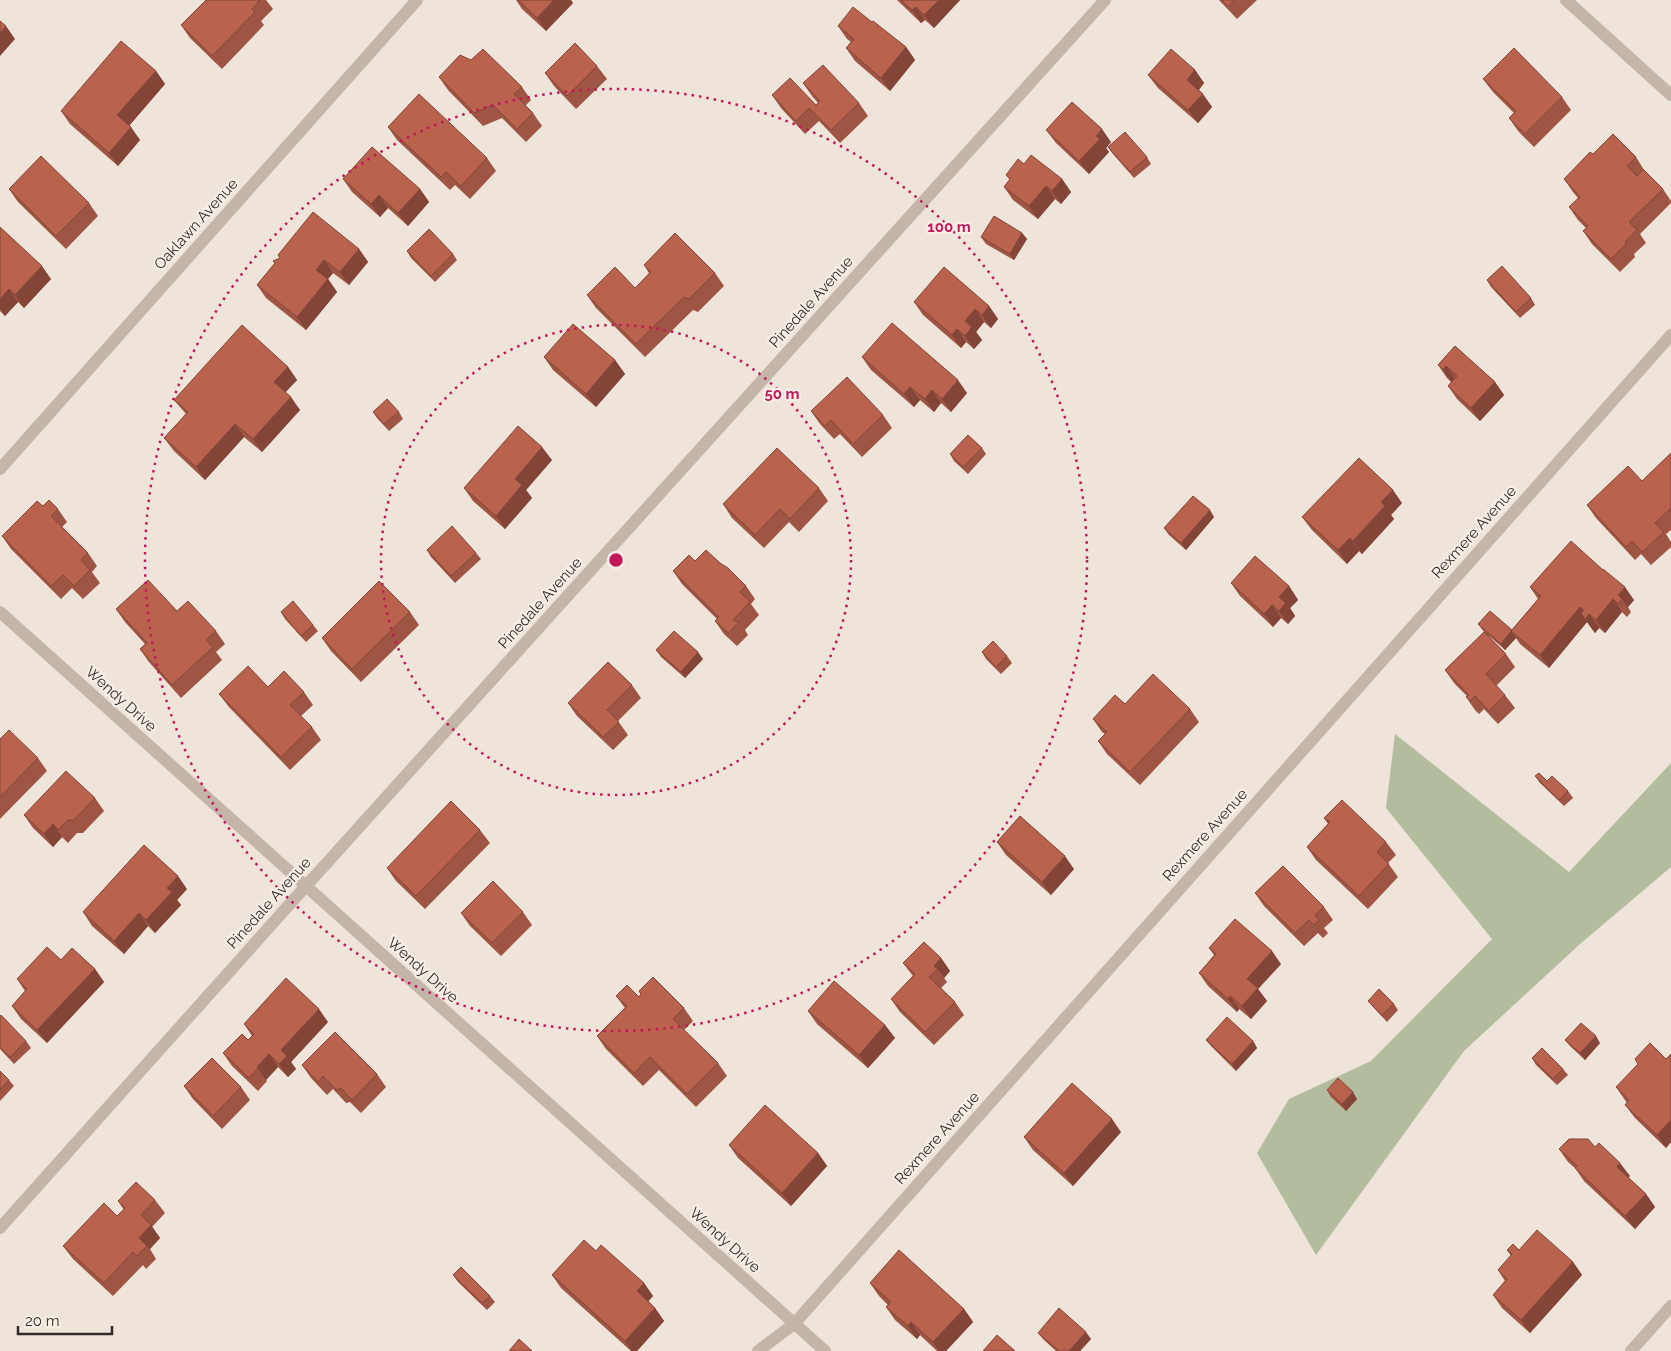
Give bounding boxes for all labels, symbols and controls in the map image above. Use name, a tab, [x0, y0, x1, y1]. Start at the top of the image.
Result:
street label: Oaklawn Avenue	[150, 175, 242, 273]
text: 100 m	[927, 218, 971, 236]
street label: Pinedale Avenue	[765, 253, 857, 351]
text: 50 m	[764, 385, 800, 403]
street label: Rexmere Avenue	[1428, 482, 1520, 582]
centre of rings	[607, 551, 625, 569]
street label: Pinedale Avenue	[494, 554, 586, 652]
street label: Wendy Drive	[82, 663, 160, 736]
street label: Rexmere Avenue	[1159, 785, 1251, 885]
street label: Pinedale Avenue	[223, 854, 315, 952]
street label: Wendy Drive	[384, 934, 462, 1007]
street label: Rexmere Avenue	[891, 1088, 983, 1188]
street label: Wendy Drive	[686, 1204, 764, 1277]
scale bar	[18, 1304, 111, 1336]
text: 20 m	[25, 1312, 60, 1330]

